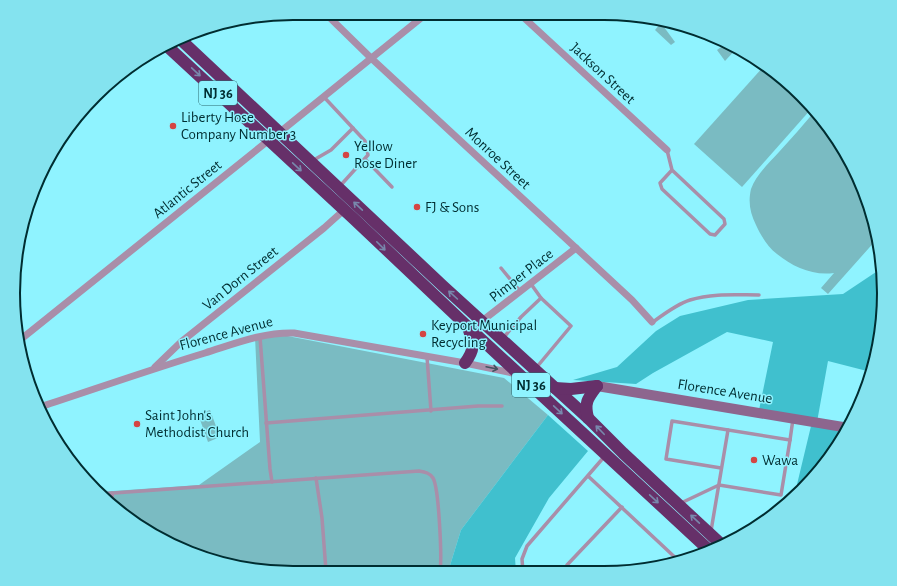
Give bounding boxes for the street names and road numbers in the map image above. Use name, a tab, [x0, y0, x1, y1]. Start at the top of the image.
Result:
street label: Jackson Street	[567, 40, 638, 107]
road number: NJ 36	[199, 81, 237, 105]
street label: Monroe Street	[462, 124, 533, 192]
street label: Atlantic Street	[150, 157, 225, 221]
street label: Van Dorn Street	[200, 244, 281, 313]
street label: Pimper Place	[487, 246, 556, 305]
street label: Florence Avenue	[178, 314, 274, 353]
road number: NJ 36	[512, 373, 550, 397]
street label: Florence Avenue	[676, 377, 773, 406]

